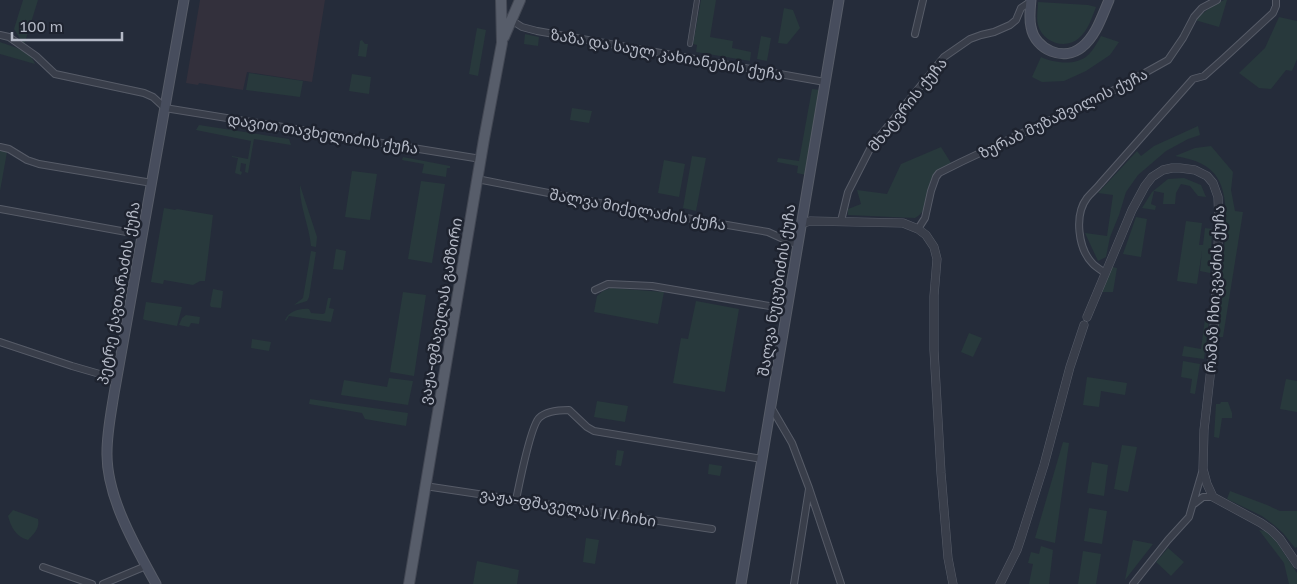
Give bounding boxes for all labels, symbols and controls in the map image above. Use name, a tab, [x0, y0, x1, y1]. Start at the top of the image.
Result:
scale bar	[12, 10, 122, 42]
text: 100 m	[20, 17, 63, 35]
street label: ზაზა და საულ კახიანების ქუჩა	[549, 25, 785, 84]
street label: მხატვრის ქუჩა	[864, 54, 951, 155]
street label: ზურაბ მუზაშვილის ქუჩა	[976, 64, 1151, 163]
street label: დავით თავხელიძის ქუჩა	[226, 109, 420, 158]
street label: შალვა მიქელაძის ქუჩა	[548, 185, 728, 234]
street label: პეტრე ქავთარაძის ქუჩა	[93, 200, 144, 386]
street label: შალვა ნუცუბიძის ქუჩა	[753, 203, 799, 378]
street label: რამაზ ჩხიკვაძის ქუჩა	[1201, 205, 1228, 373]
street label: ვაჟა-ფშაველას გამზირი	[415, 216, 466, 406]
street label: ვაჟა-ფშაველას IV ჩიხი	[478, 484, 658, 531]

